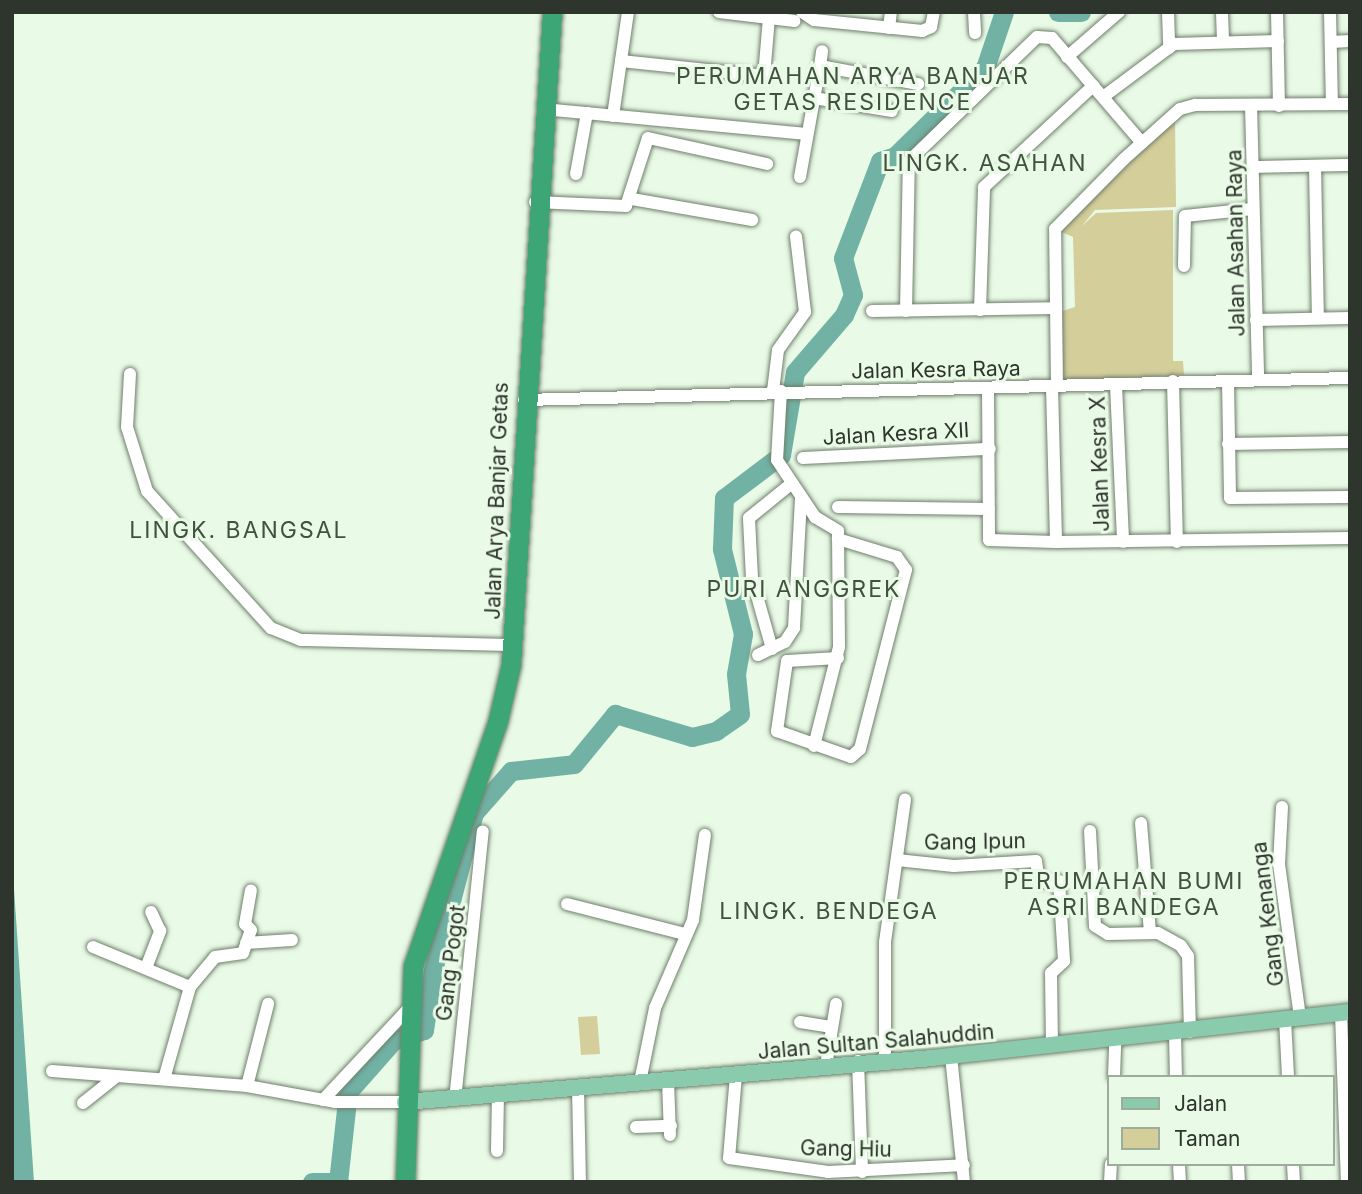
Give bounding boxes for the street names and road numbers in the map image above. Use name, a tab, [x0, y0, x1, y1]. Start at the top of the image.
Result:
street label: Jalan Asahan Raya	[1222, 149, 1250, 337]
street label: Jalan Kesra Raya	[851, 356, 1021, 384]
street label: Jalan Arya Banjar Getas	[480, 382, 514, 620]
street label: Jalan Kesra X	[1085, 396, 1115, 532]
street label: Jalan Kesra XII	[822, 418, 970, 450]
street label: Gang Ipun	[924, 829, 1026, 855]
street label: Gang Kenanga	[1247, 840, 1289, 988]
street label: Gang Pogot	[431, 903, 471, 1023]
street label: Jalan Sultan Salahuddin	[757, 1019, 995, 1065]
street label: Gang Hiu	[800, 1136, 892, 1162]

